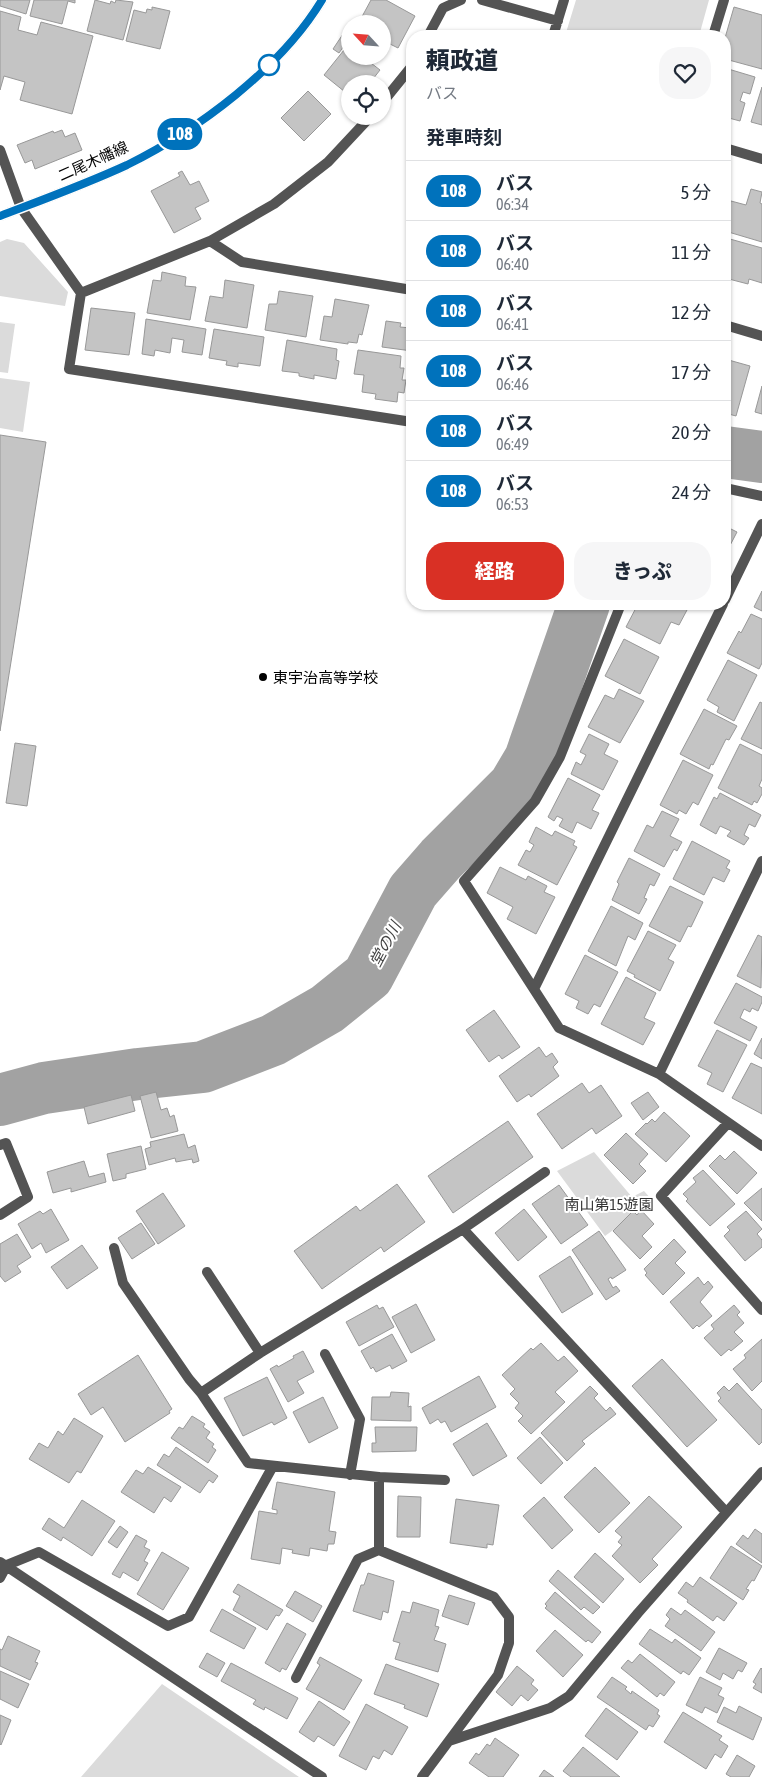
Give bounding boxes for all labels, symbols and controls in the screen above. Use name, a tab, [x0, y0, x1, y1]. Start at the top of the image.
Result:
north arrow	[341, 15, 391, 65]
map controls	[341, 15, 391, 125]
text: 頼政道	[426, 47, 498, 74]
button: heart	[659, 47, 711, 99]
unlabelled marker	[258, 54, 280, 76]
button: locate	[341, 75, 391, 125]
text: バス	[426, 84, 458, 102]
line badge: 108	[151, 118, 209, 150]
text: 108	[167, 123, 193, 144]
text: 発車時刻	[426, 126, 502, 148]
street label: 二尾木幡線	[55, 138, 131, 184]
text: バス	[496, 172, 534, 194]
text: 108	[441, 180, 466, 201]
text: 5 分	[680, 181, 711, 203]
text: 06:34	[496, 195, 529, 213]
text: バス	[496, 232, 534, 254]
text: 108	[441, 240, 466, 261]
text: 11 分	[672, 241, 711, 263]
text: 06:40	[496, 255, 529, 273]
text: バス	[496, 292, 534, 314]
text: 108	[441, 300, 466, 321]
text: 12 分	[672, 301, 711, 323]
text: 06:41	[496, 315, 529, 333]
text: バス	[496, 352, 534, 374]
text: 108	[441, 360, 466, 381]
text: 17 分	[672, 361, 711, 383]
text: 06:46	[496, 375, 529, 393]
text: バス	[496, 412, 534, 434]
text: 108	[441, 420, 466, 441]
text: 20 分	[672, 421, 711, 443]
text: 06:49	[496, 435, 529, 453]
text: バス	[496, 472, 534, 494]
text: 108	[441, 480, 466, 501]
text: 24 分	[672, 481, 711, 503]
text: 06:53	[496, 495, 529, 513]
button: 経路	[426, 542, 564, 600]
button: きっぷ	[574, 542, 711, 600]
place label: 東宇治高等学校	[273, 669, 378, 686]
marker: 東宇治高等学校	[257, 671, 269, 683]
water label: 堂の川	[366, 917, 405, 969]
park label: 南山第15遊園	[564, 1196, 654, 1213]

